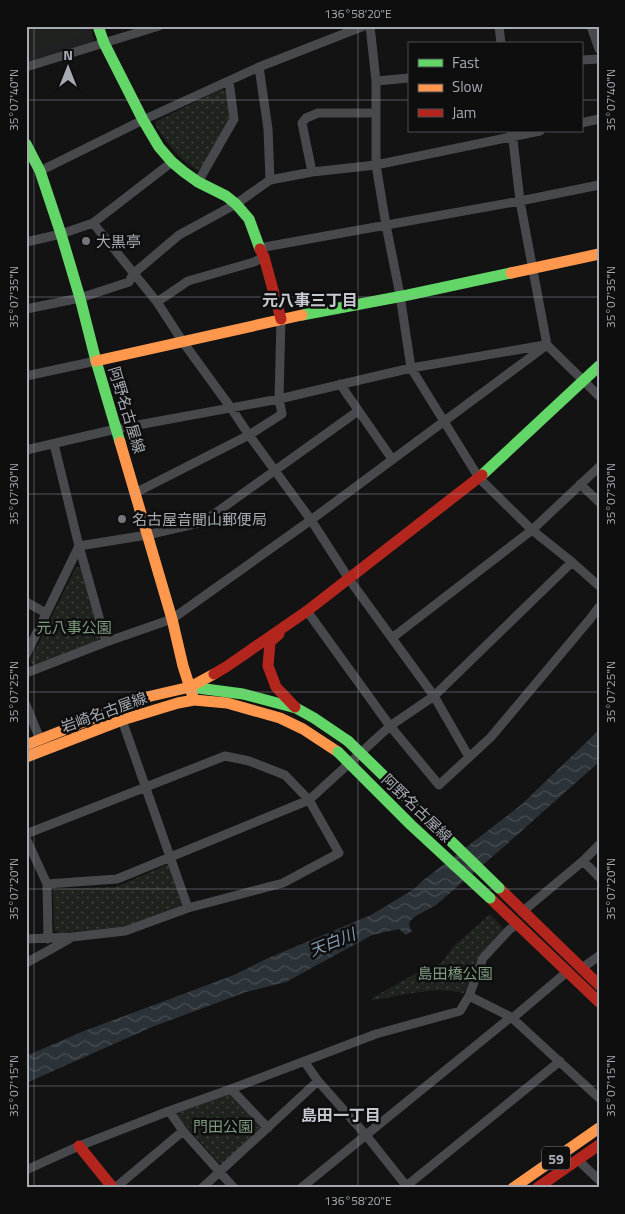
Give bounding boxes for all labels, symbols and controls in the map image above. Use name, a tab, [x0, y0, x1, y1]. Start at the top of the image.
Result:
text: 136°58'20"E	[324, 4, 392, 23]
north arrow	[42, 42, 92, 92]
legend	[408, 42, 582, 132]
text: N	[63, 44, 73, 65]
text: Fast	[452, 51, 480, 74]
text: 35°07'40"N	[4, 69, 23, 131]
text: 35°07'40"N	[601, 69, 620, 131]
text: Slow	[452, 75, 483, 98]
text: Jam	[452, 101, 476, 124]
place label: 大黒亭	[96, 230, 141, 253]
marker: 大黒亭	[80, 235, 92, 247]
text: 35°07'35"N	[4, 266, 23, 328]
text: 35°07'35"N	[601, 266, 620, 328]
district label: 元八事三丁目	[262, 288, 358, 312]
street label: 阿野名古屋線	[103, 364, 151, 456]
text: 35°07'30"N	[4, 463, 23, 525]
text: 35°07'30"N	[601, 463, 620, 525]
place label: 名古屋音聞山郵便局	[132, 508, 267, 531]
marker: 名古屋音聞山郵便局	[116, 513, 128, 525]
park label: 元八事公園	[36, 616, 112, 639]
text: 35°07'25"N	[4, 661, 23, 723]
text: 35°07'25"N	[601, 661, 620, 723]
street label: 岩崎名古屋線	[58, 686, 150, 738]
street label: 阿野名古屋線	[377, 768, 457, 848]
text: 35°07'20"N	[4, 858, 23, 920]
text: 35°07'20"N	[601, 858, 620, 920]
water label: 天白川	[305, 921, 361, 962]
park label: 島田橋公園	[417, 962, 493, 985]
text: 35°07'15"N	[4, 1055, 23, 1117]
text: 35°07'15"N	[601, 1055, 620, 1117]
district label: 島田一丁目	[301, 1103, 381, 1127]
park label: 門田公園	[193, 1115, 253, 1138]
road number: 59	[542, 1146, 570, 1170]
text: 136°58'20"E	[324, 1191, 392, 1210]

